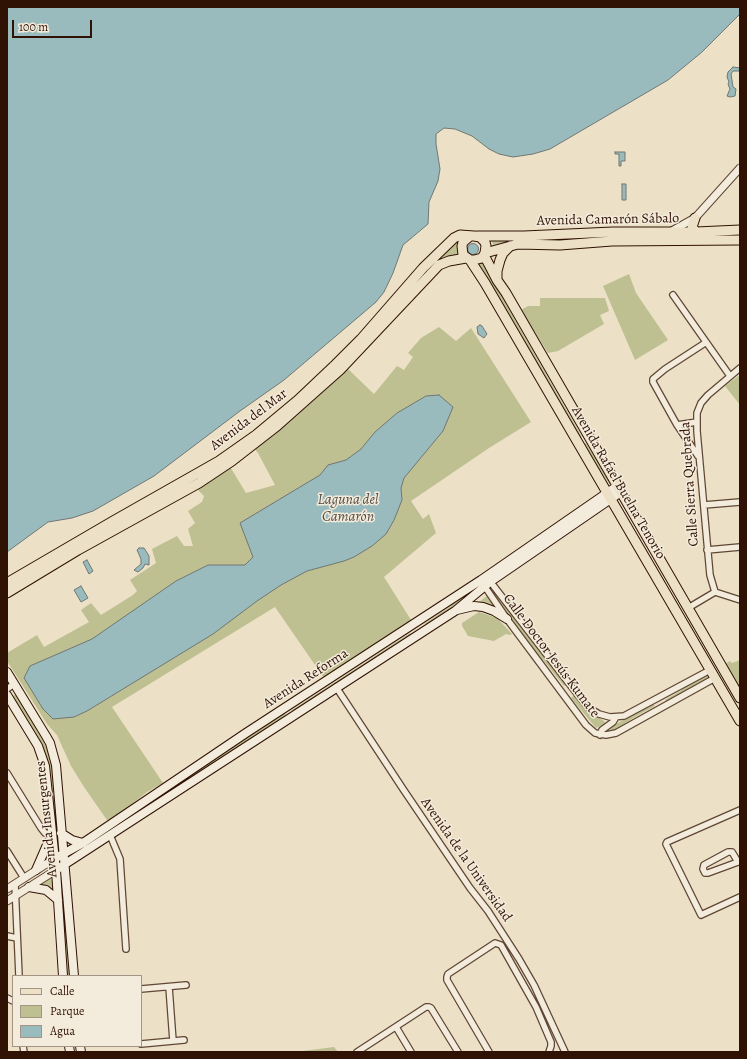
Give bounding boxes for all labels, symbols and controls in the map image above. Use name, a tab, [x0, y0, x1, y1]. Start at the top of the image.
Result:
scale bar	[14, 12, 94, 38]
text: 100 m	[19, 19, 48, 35]
street label: Avenida Camarón Sábalo	[537, 210, 679, 230]
street label: Avenida del Mar	[207, 386, 291, 454]
street label: Avenida Rafael Buelna Tenorio	[567, 404, 669, 562]
street label: Calle Sierra Quebrada	[677, 421, 703, 547]
water label: Laguna del Camarón	[317, 491, 379, 526]
street label: Calle Doctor Jesús Kumate	[499, 591, 603, 721]
street label: Avenida Reforma	[260, 645, 352, 713]
street label: Avenida Insurgentes	[33, 760, 61, 878]
street label: Avenida de la Universidad	[417, 795, 515, 925]
legend	[12, 975, 142, 1047]
text: Calle	[50, 983, 74, 999]
text: Parque	[50, 1003, 85, 1019]
text: Agua	[50, 1023, 75, 1039]

